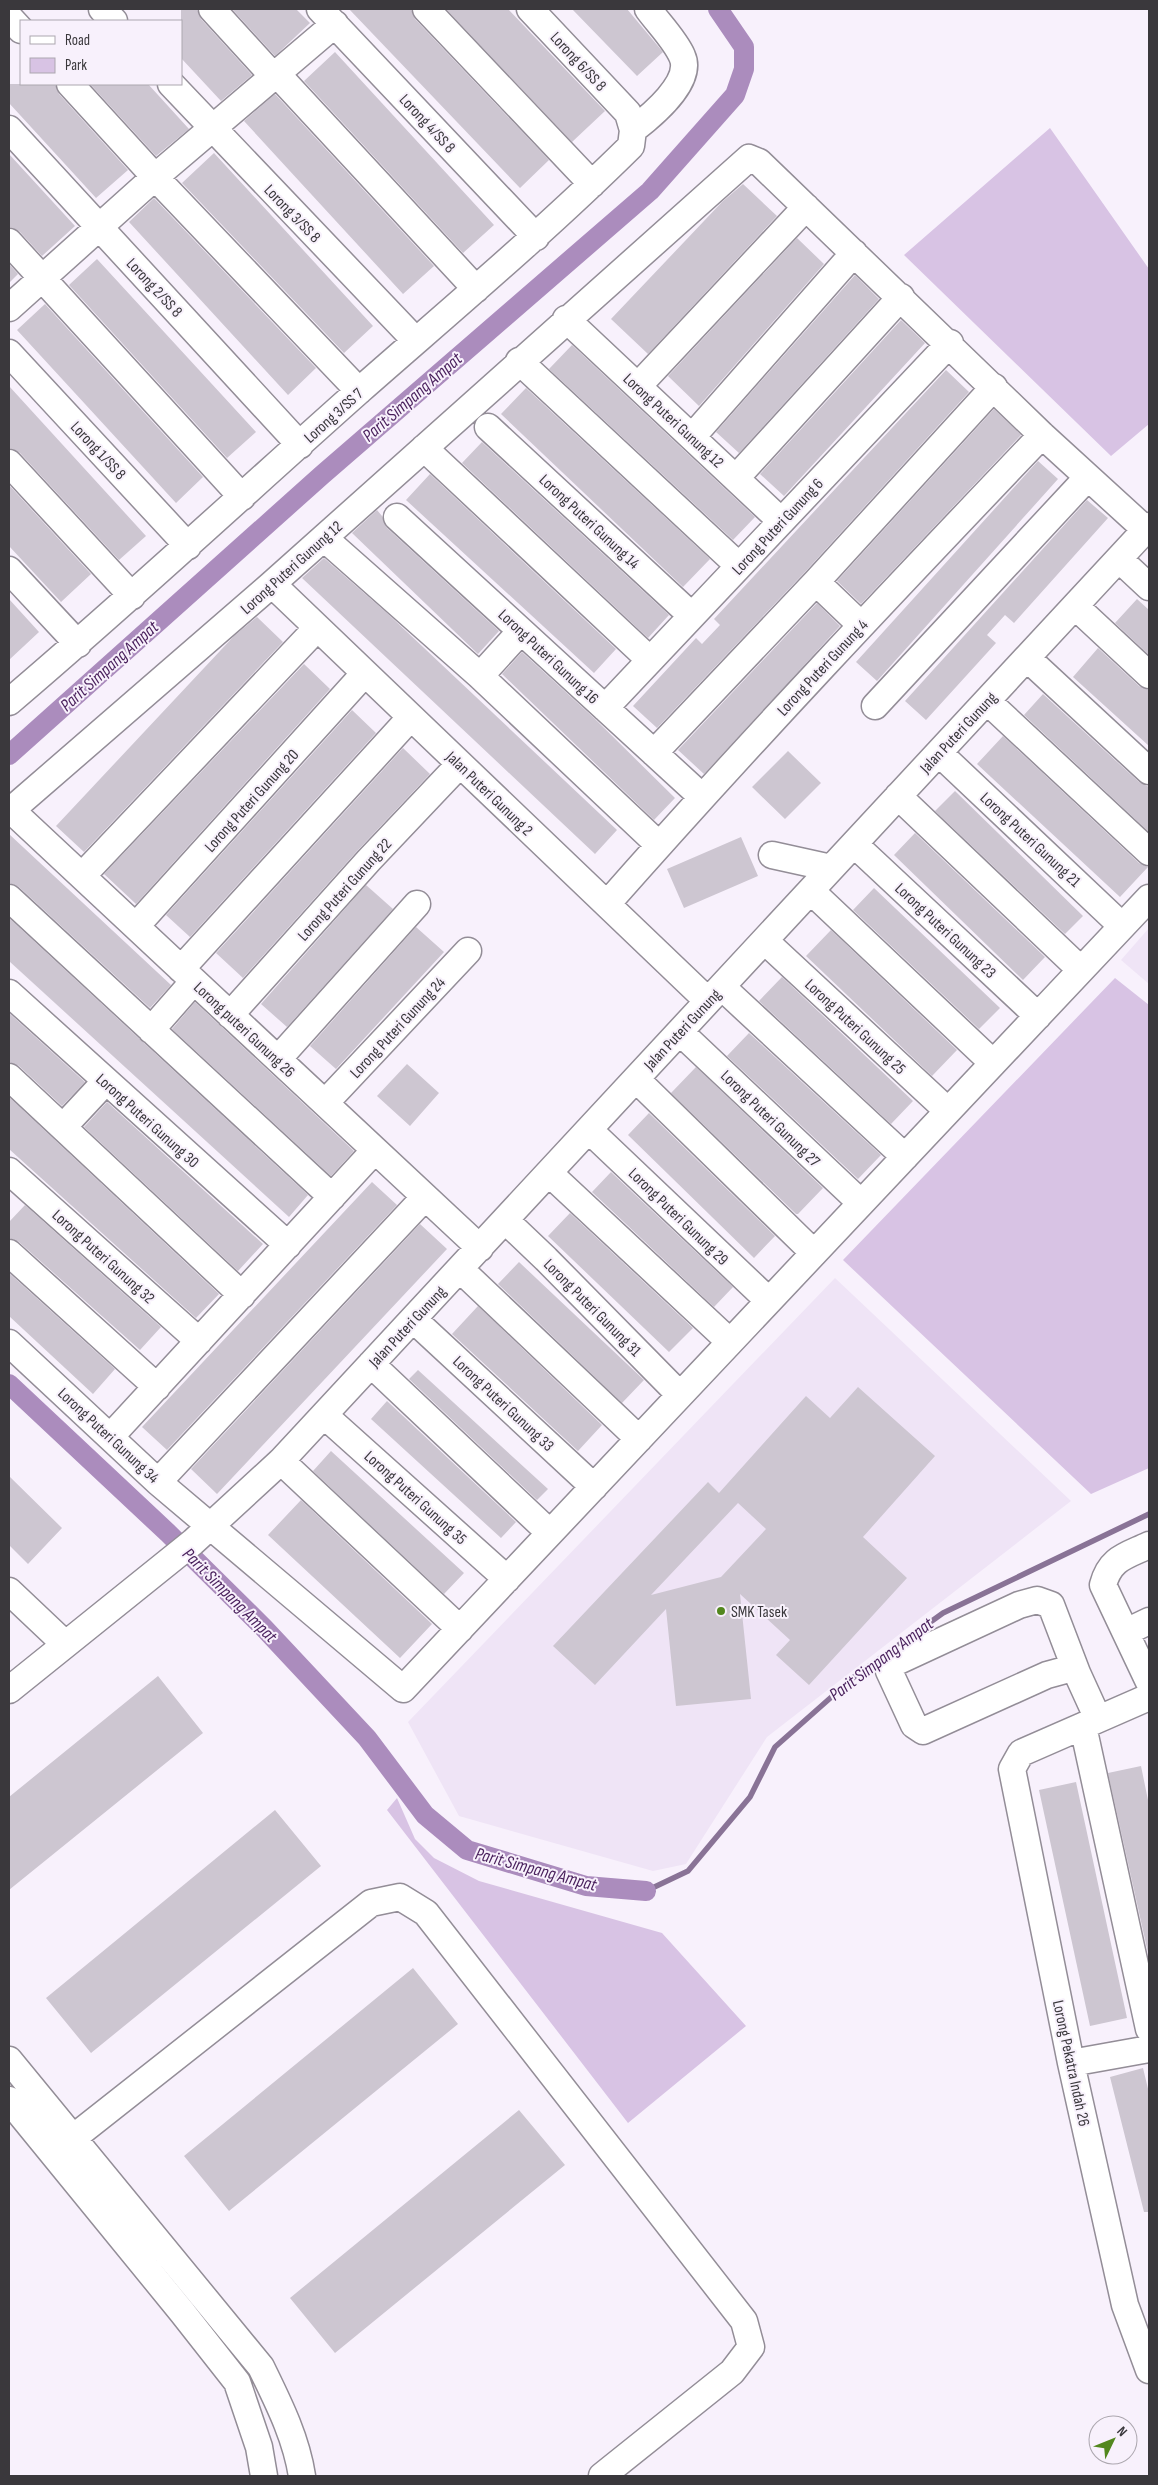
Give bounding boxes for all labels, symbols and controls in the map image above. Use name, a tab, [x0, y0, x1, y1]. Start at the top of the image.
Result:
legend	[20, 20, 182, 85]
street label: Lorong 6/SS 8	[546, 29, 610, 95]
text: Road	[65, 31, 90, 50]
text: Park	[65, 56, 87, 75]
street label: Lorong 4/SS 8	[395, 91, 459, 157]
street label: Lorong 3/SS 8	[260, 181, 324, 247]
street label: Lorong 2/SS 8	[122, 255, 186, 321]
water label: Parit Simpang Ampat	[358, 348, 467, 446]
street label: Lorong Puteri Gunung 12	[619, 370, 727, 472]
street label: Lorong 3/SS 7	[301, 384, 368, 448]
street label: Lorong 1/SS 8	[66, 418, 130, 484]
street label: Lorong Puteri Gunung 14	[535, 471, 643, 574]
street label: Lorong Puteri Gunung 6	[729, 475, 828, 579]
street label: Lorong Puteri Gunung 12	[237, 517, 347, 619]
street label: Lorong Puteri Gunung 16	[494, 606, 602, 709]
water label: Parit Simpang Ampat	[56, 616, 163, 716]
street label: Lorong Puteri Gunung 4	[774, 616, 873, 720]
street label: Jalan Puteri Gunung	[916, 688, 1002, 778]
street label: Lorong Puteri Gunung 20	[201, 746, 303, 856]
street label: Jalan Puteri Gunung 2	[441, 747, 536, 840]
street label: Lorong Puteri Gunung 21	[976, 789, 1084, 892]
street label: Lorong Puteri Gunung 22	[294, 835, 396, 945]
street label: Lorong Puteri Gunung 23	[891, 879, 999, 983]
street label: Lorong Puteri Gunung 24	[346, 973, 450, 1082]
street label: Lorong Puteri Gunung 25	[801, 976, 909, 1079]
street label: Lorong puteri Gunung 26	[189, 978, 298, 1082]
street label: Jalan Puteri Gunung	[640, 985, 726, 1075]
street label: Lorong Puteri Gunung 27	[716, 1067, 824, 1172]
street label: Lorong Puteri Gunung 30	[92, 1070, 202, 1172]
street label: Lorong Puteri Gunung 29	[624, 1165, 732, 1270]
street label: Lorong Puteri Gunung 32	[48, 1206, 158, 1308]
street label: Lorong Puteri Gunung 31	[539, 1255, 645, 1361]
street label: Jalan Puteri Gunung	[365, 1282, 451, 1372]
street label: Lorong Puteri Gunung 33	[448, 1352, 557, 1456]
street label: Lorong Puteri Gunung 34	[53, 1384, 163, 1488]
street label: Lorong Puteri Gunung 35	[360, 1447, 470, 1549]
water label: Parit Simpang Ampat	[178, 1544, 282, 1647]
place label: SMK Tasek	[731, 1603, 787, 1622]
marker: SMK Tasek	[715, 1605, 727, 1617]
water label: Parit Simpang Ampat	[825, 1613, 938, 1705]
water label: Parit Simpang Ampat	[473, 1843, 599, 1896]
street label: Lorong Pekatra Indah 26	[1048, 1999, 1093, 2128]
north arrow	[1088, 2415, 1138, 2465]
text: N	[1113, 2423, 1131, 2440]

